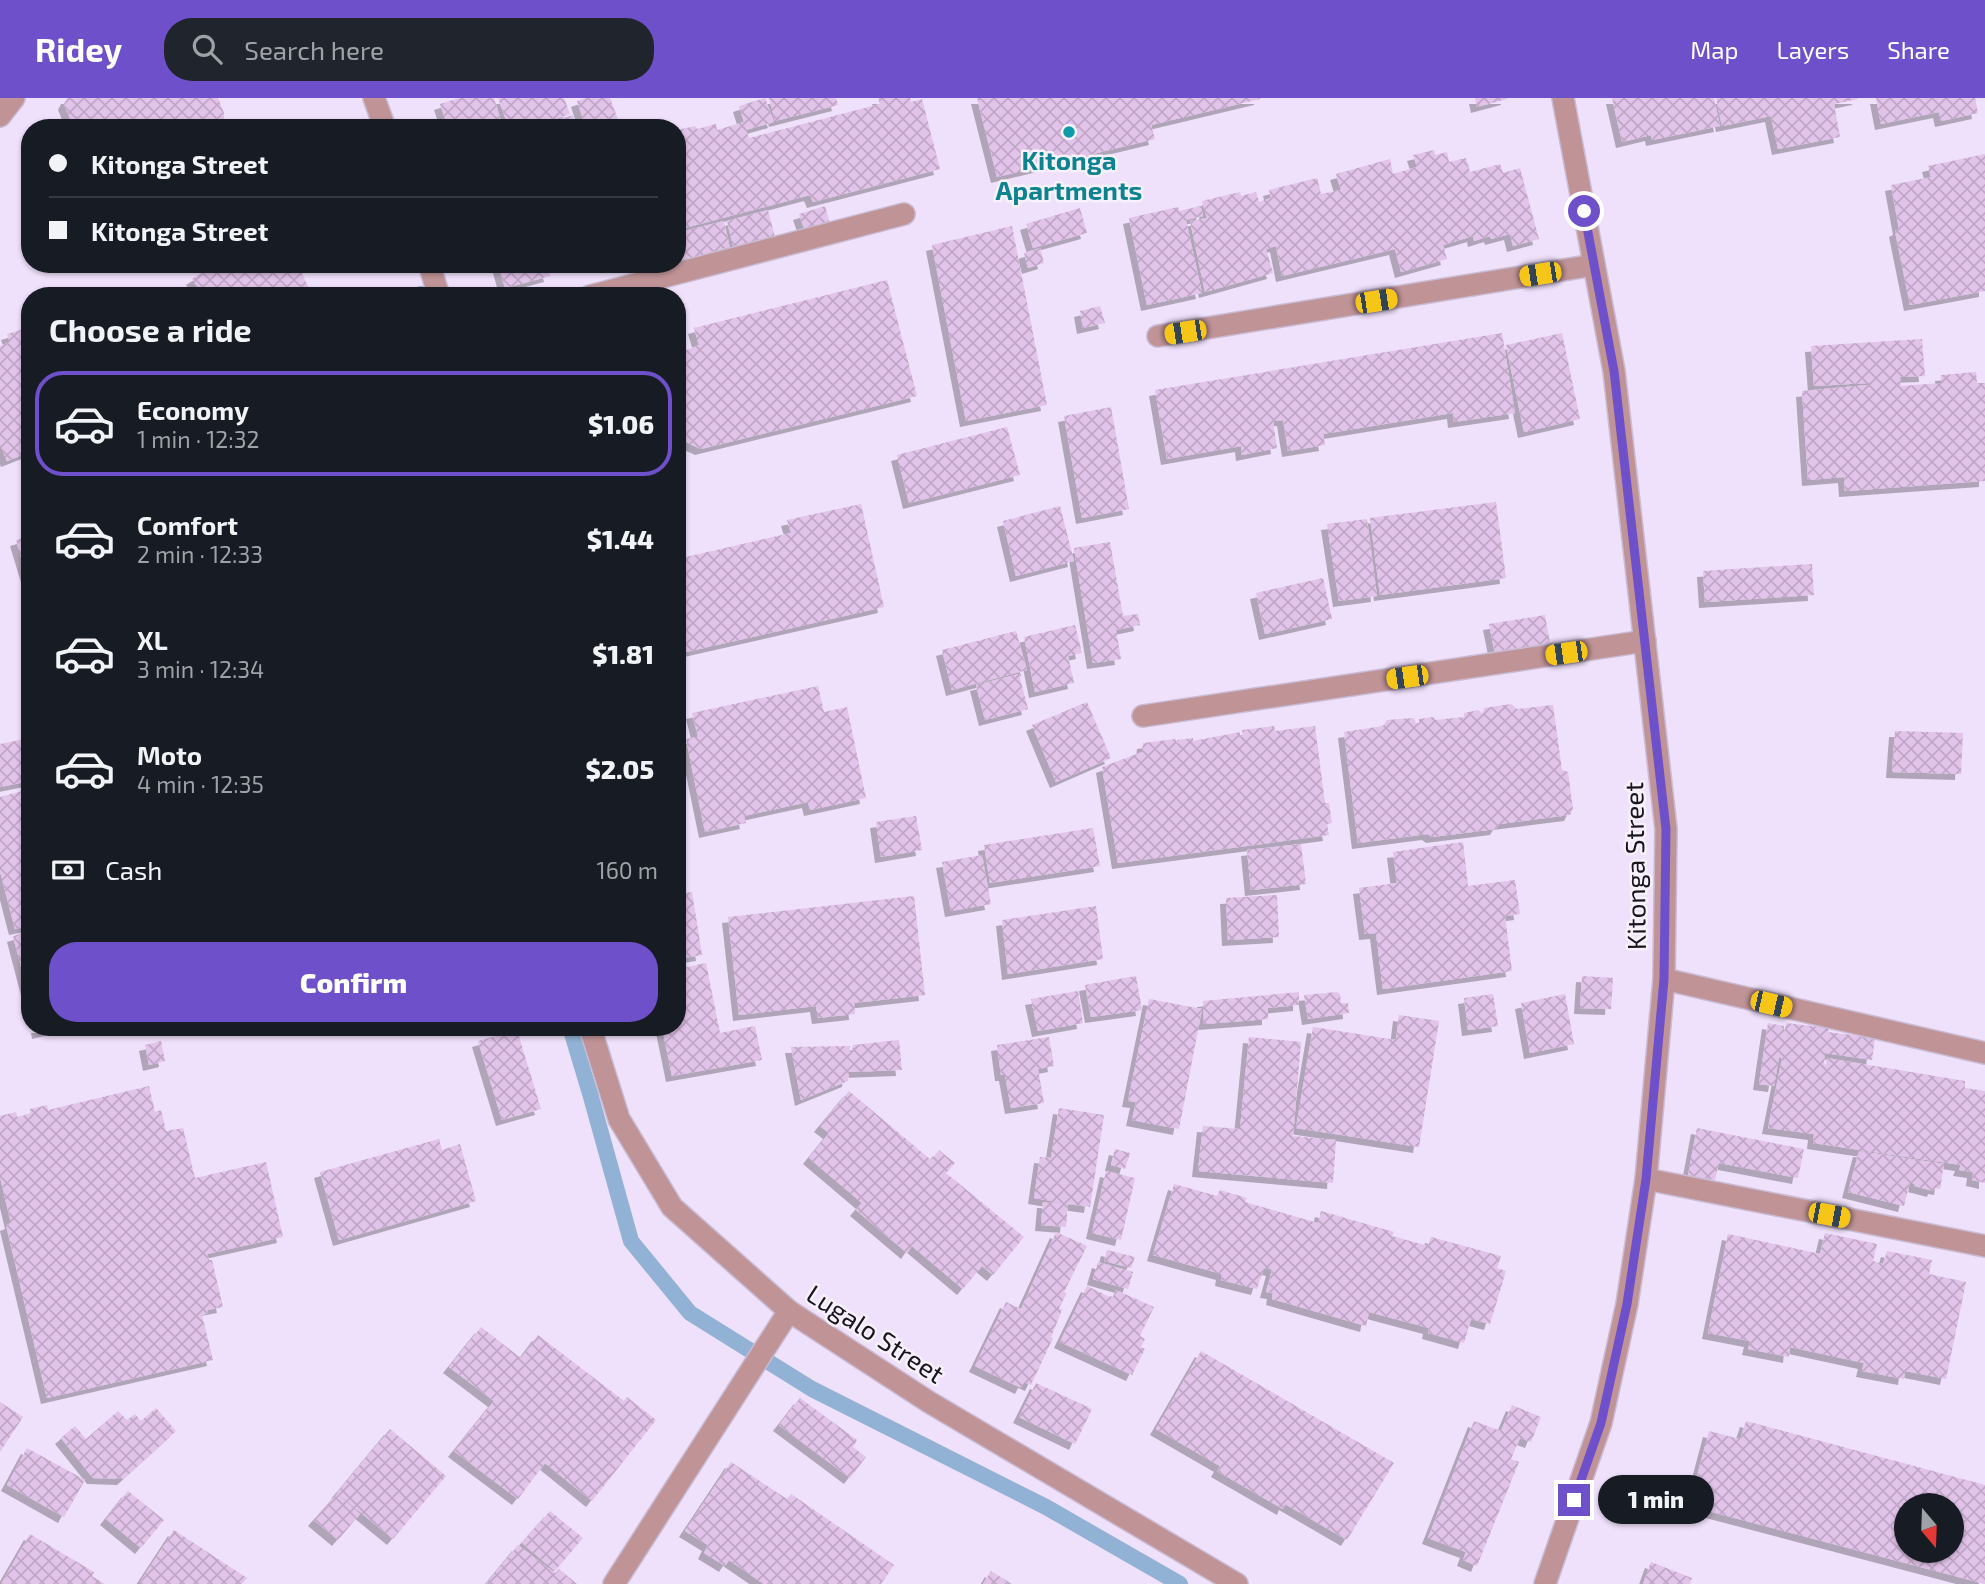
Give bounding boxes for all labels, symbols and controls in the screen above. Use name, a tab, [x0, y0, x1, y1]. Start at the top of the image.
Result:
search box	[164, 18, 654, 81]
text: Ridey	[35, 29, 122, 69]
icon: search	[188, 30, 226, 68]
text: Search here	[244, 34, 384, 65]
text: Map	[1690, 35, 1738, 64]
text: Layers	[1776, 35, 1849, 64]
text: Share	[1887, 35, 1950, 64]
marker: Kitonga Apartments	[1061, 124, 1077, 140]
place label: Kitonga Apartments	[996, 144, 1142, 205]
text: Kitonga Street	[91, 148, 268, 179]
route start	[1568, 195, 1600, 227]
text: Kitonga Street	[91, 215, 268, 246]
car	[1518, 260, 1563, 288]
car	[1354, 287, 1399, 315]
text: Choose a ride	[49, 310, 252, 348]
car	[1163, 318, 1208, 346]
icon: car	[53, 392, 116, 455]
text: Economy	[137, 394, 249, 425]
text: $1.06	[588, 408, 654, 439]
text: 1 min · 12:32	[137, 425, 259, 453]
icon: car	[53, 507, 116, 570]
text: Comfort	[137, 509, 238, 540]
text: $1.44	[587, 523, 654, 554]
text: 2 min · 12:33	[137, 540, 263, 568]
icon: car	[53, 622, 116, 685]
text: XL	[137, 624, 168, 655]
text: $1.81	[592, 638, 654, 669]
car	[1544, 640, 1589, 666]
text: 3 min · 12:34	[137, 655, 264, 683]
car	[1385, 664, 1430, 690]
icon: car	[53, 737, 116, 800]
text: Moto	[137, 739, 202, 770]
text: $2.05	[585, 753, 654, 784]
text: 4 min · 12:35	[137, 770, 264, 798]
street label: Kitonga Street	[1617, 782, 1651, 950]
icon: cash	[49, 851, 87, 889]
text: Cash	[105, 854, 162, 885]
text: 160 m	[597, 856, 658, 884]
button: Confirm	[49, 942, 658, 1022]
car	[1749, 989, 1794, 1019]
car	[1807, 1201, 1852, 1229]
street label: Lugalo Street	[802, 1277, 951, 1389]
callout: 1 min	[1598, 1476, 1714, 1524]
route end	[1558, 1484, 1590, 1516]
text: 1 min	[1628, 1485, 1684, 1513]
north arrow	[1894, 1493, 1964, 1563]
map controls	[1894, 1493, 1964, 1563]

